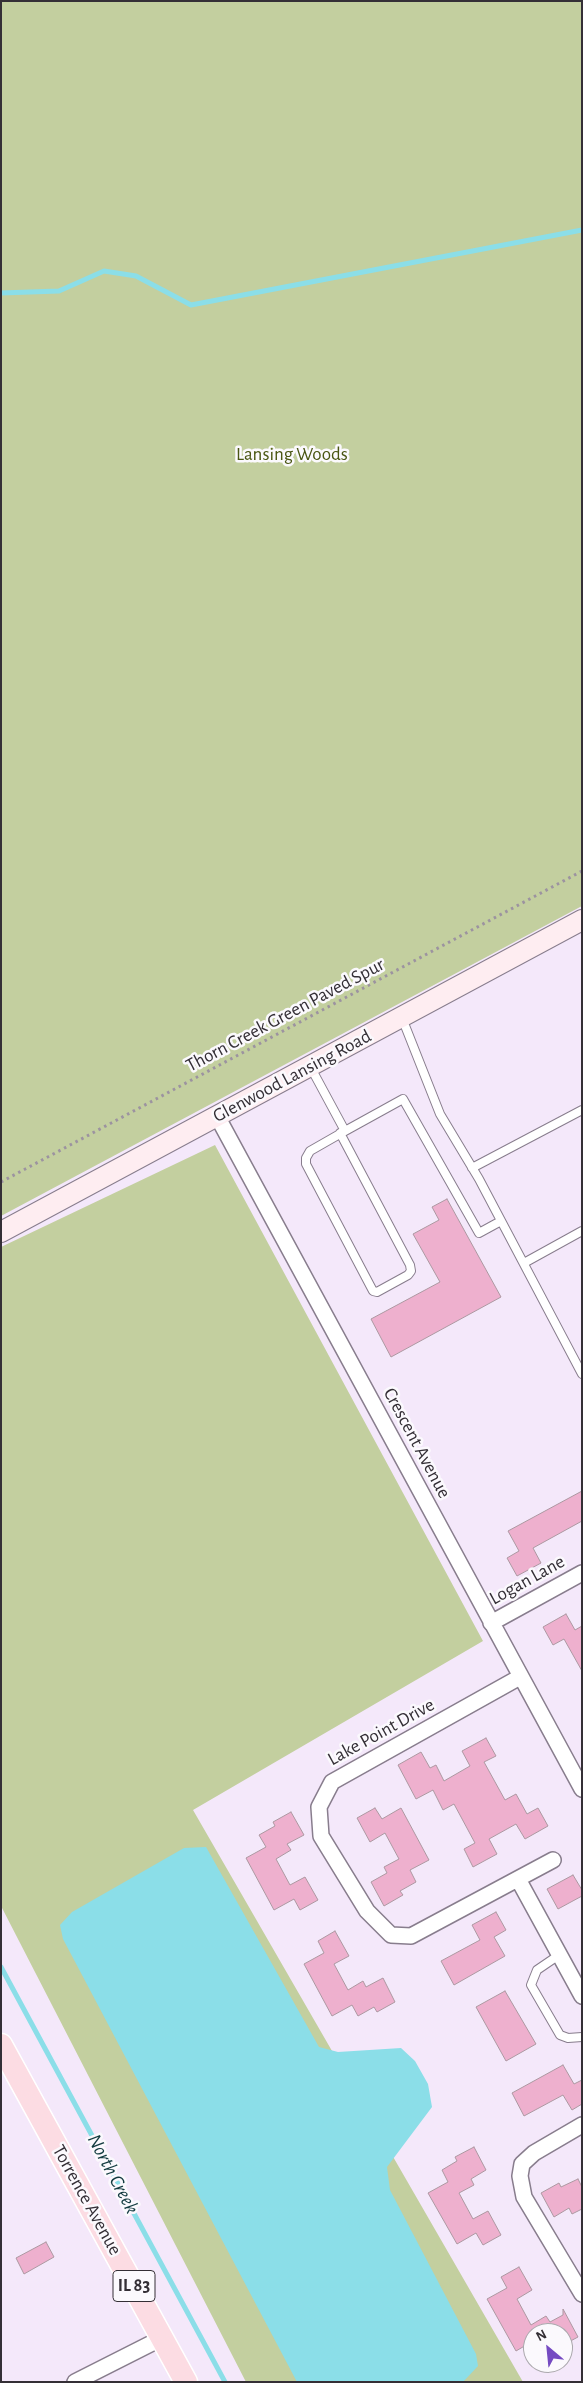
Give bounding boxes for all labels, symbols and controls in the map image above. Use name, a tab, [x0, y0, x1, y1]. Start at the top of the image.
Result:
park label: Lansing Woods	[236, 443, 348, 465]
street label: Thorn Creek Green Paved Spur	[182, 953, 388, 1077]
street label: Glenwood Lansing Road	[209, 1025, 375, 1127]
street label: Crescent Avenue	[378, 1384, 456, 1502]
street label: Logan Lane	[485, 1550, 569, 1610]
street label: Lake Point Drive	[324, 1693, 438, 1771]
water label: North Creek	[82, 2130, 144, 2218]
street label: Torrence Avenue	[47, 2141, 127, 2259]
road number: IL 83	[113, 2270, 155, 2302]
north arrow	[523, 2323, 573, 2373]
text: N	[534, 2327, 549, 2344]

